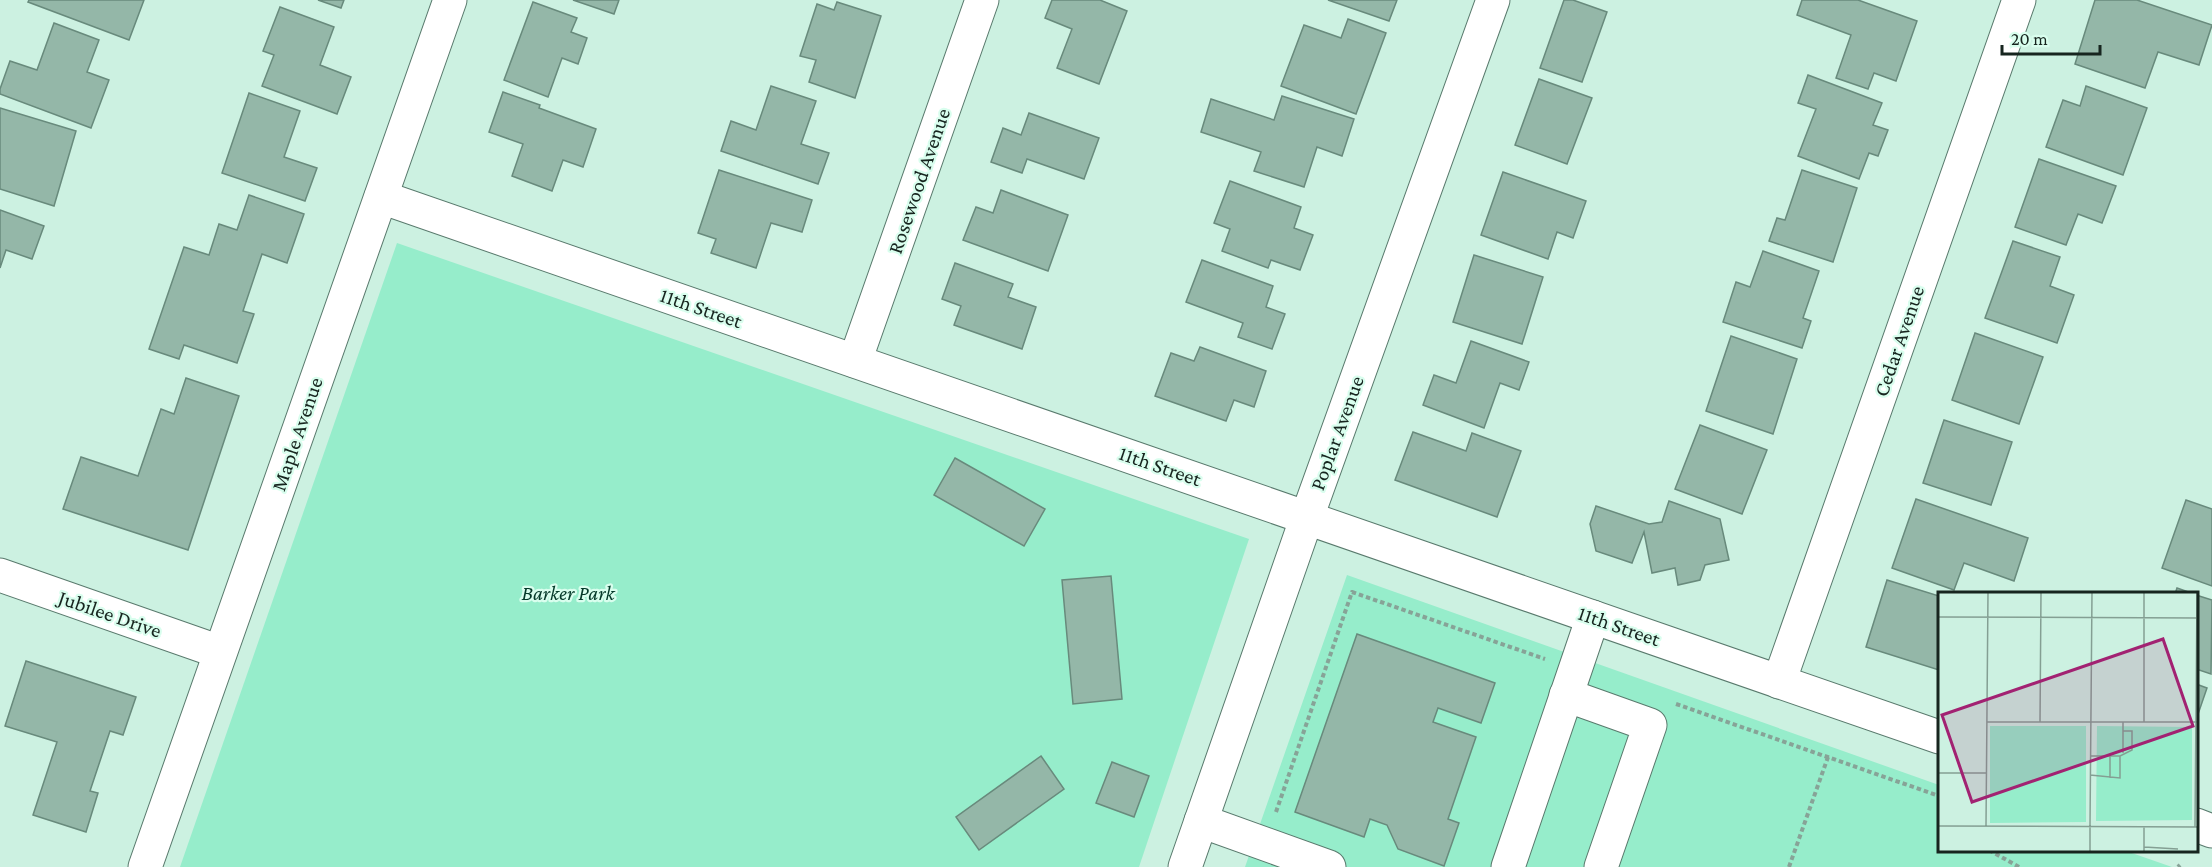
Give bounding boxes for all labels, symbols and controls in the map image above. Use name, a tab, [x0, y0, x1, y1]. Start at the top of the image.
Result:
scale bar	[2002, 18, 2100, 56]
text: 20 m	[2011, 29, 2048, 49]
street label: Rosewood Avenue	[883, 105, 955, 257]
street label: Cedar Avenue	[1869, 282, 1929, 400]
street label: 11th Street	[657, 283, 746, 334]
street label: Poplar Avenue	[1305, 372, 1369, 494]
street label: Maple Avenue	[266, 374, 328, 494]
street label: 11th Street	[1116, 441, 1205, 492]
park label: Barker Park	[521, 581, 615, 605]
street label: Jubilee Drive	[53, 585, 165, 643]
inset map	[1938, 592, 2197, 852]
street label: 11th Street	[1575, 601, 1664, 652]

